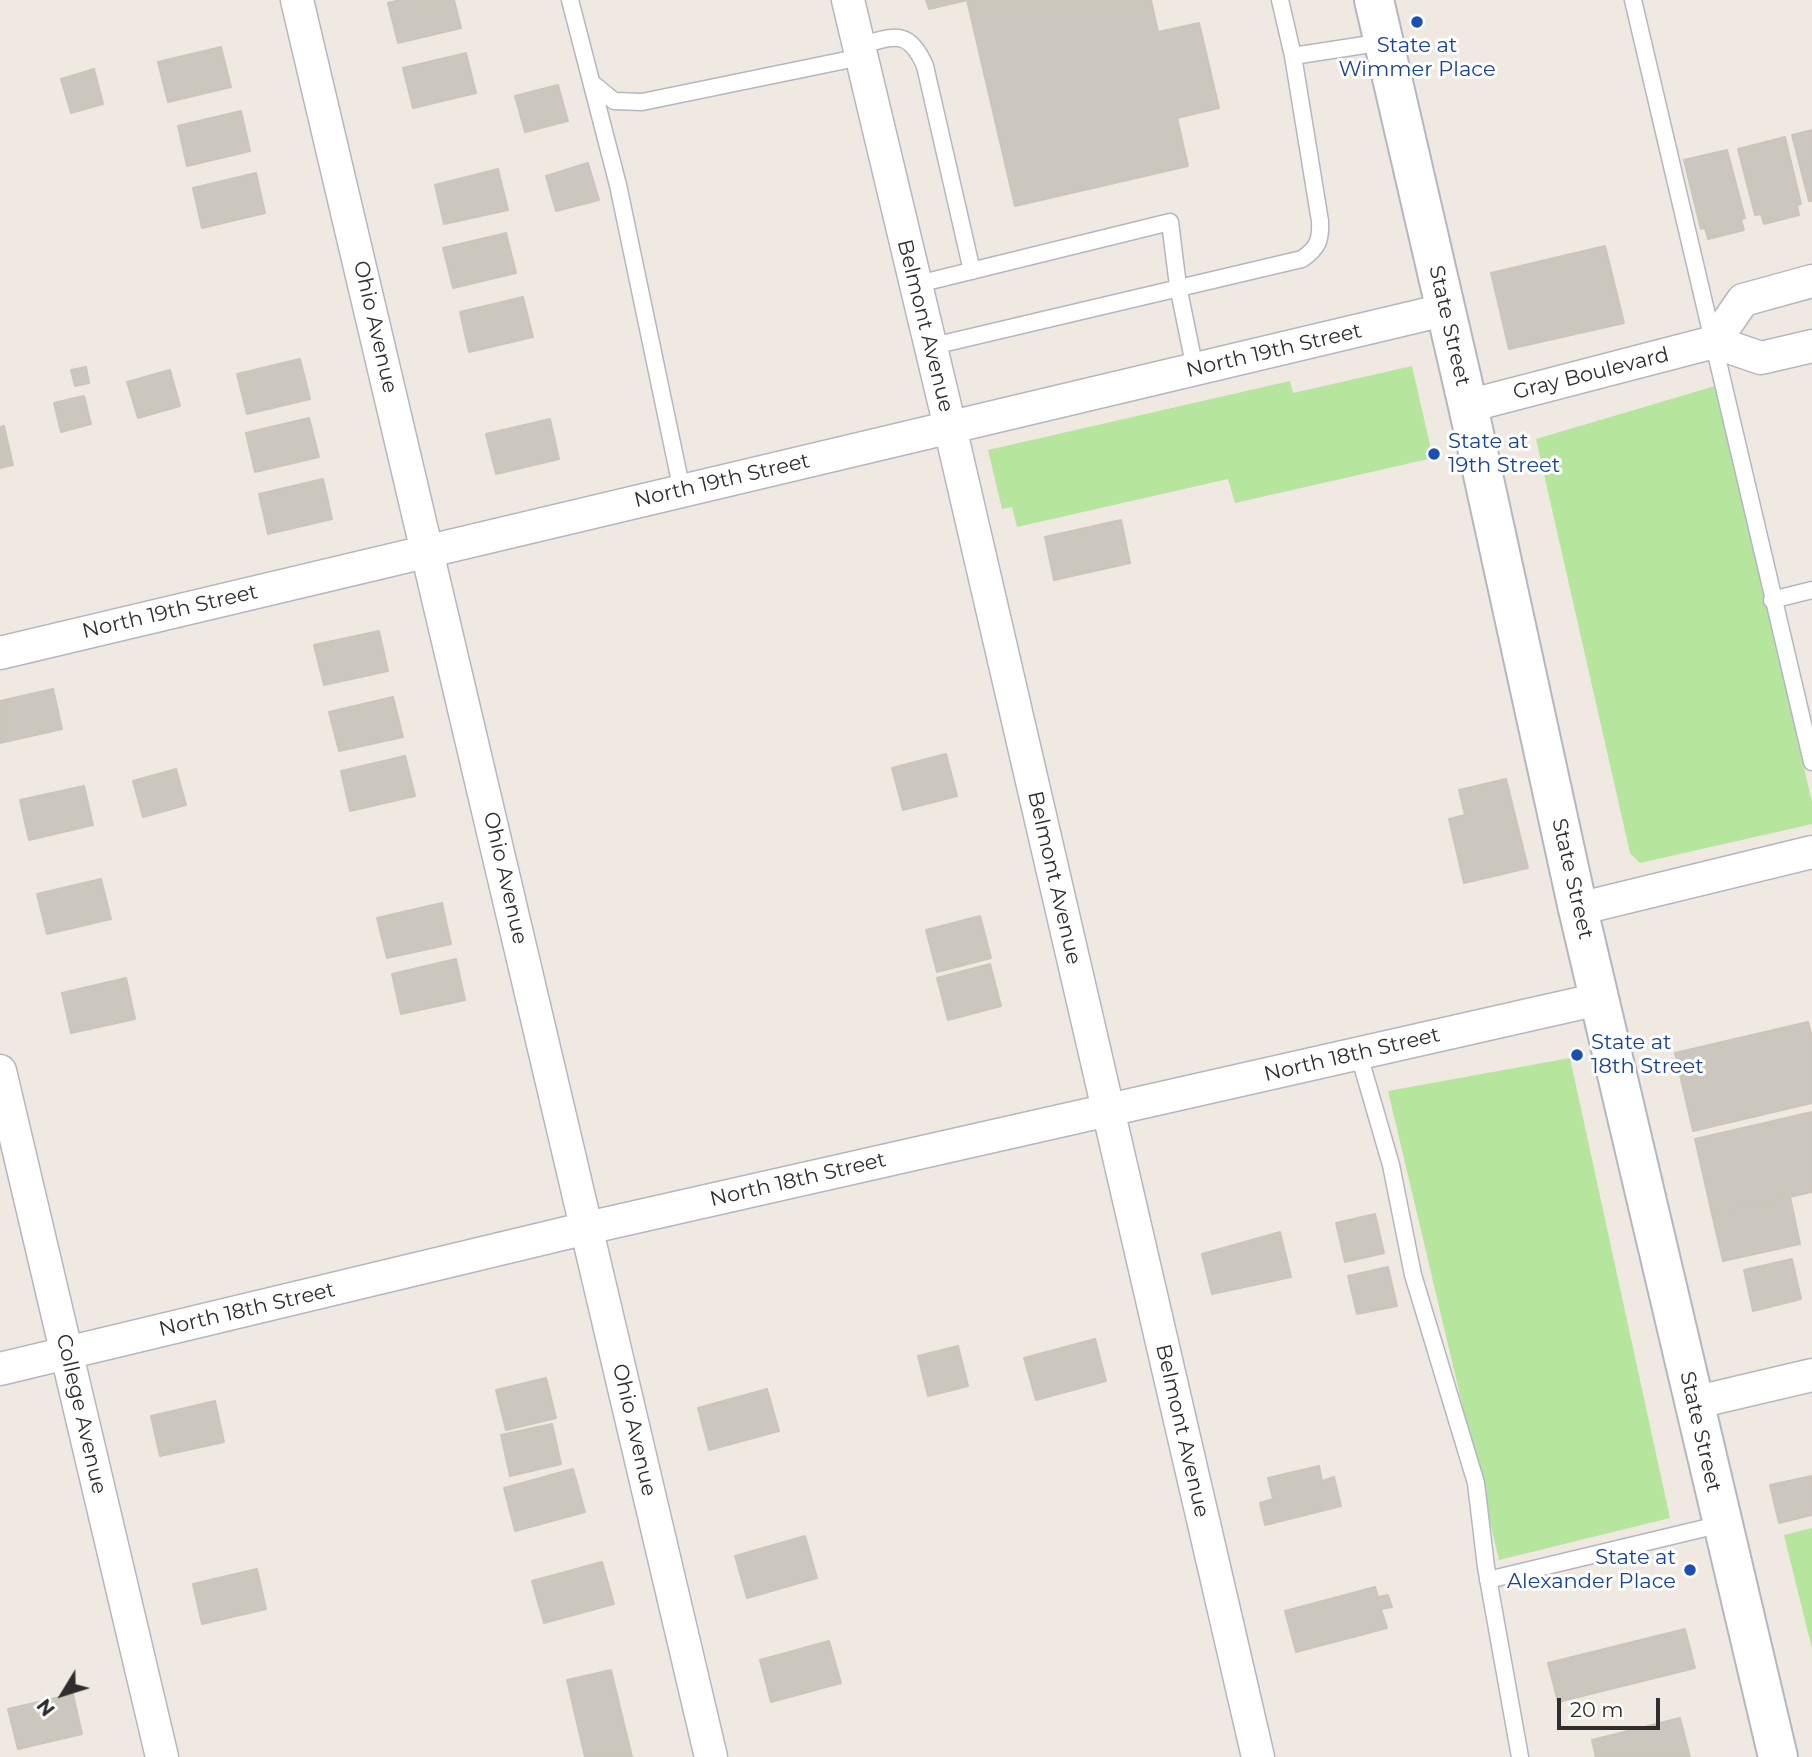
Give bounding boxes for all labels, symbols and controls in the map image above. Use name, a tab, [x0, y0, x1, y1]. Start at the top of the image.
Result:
marker: State at Wimmer Place	[1409, 14, 1425, 30]
place label: State at Wimmer Place	[1338, 33, 1496, 83]
street label: Belmont Avenue	[891, 237, 959, 415]
street label: Ohio Avenue	[347, 258, 403, 396]
street label: State Street	[1423, 263, 1475, 389]
street label: North 19th Street	[1184, 319, 1364, 383]
street label: Gray Boulevard	[1510, 342, 1672, 406]
place label: State at 19th Street	[1448, 429, 1560, 479]
marker: State at 19th Street	[1426, 446, 1442, 462]
street label: North 19th Street	[632, 449, 812, 513]
street label: North 19th Street	[80, 580, 260, 644]
street label: Belmont Avenue	[1022, 789, 1086, 967]
street label: Ohio Avenue	[477, 809, 533, 947]
street label: State Street	[1546, 816, 1598, 942]
street label: North 18th Street	[1262, 1022, 1442, 1088]
place label: State at 18th Street	[1591, 1030, 1704, 1080]
marker: State at 18th Street	[1569, 1047, 1585, 1063]
street label: North 18th Street	[708, 1147, 888, 1213]
street label: North 18th Street	[157, 1277, 337, 1343]
street label: College Avenue	[50, 1332, 112, 1496]
street label: Belmont Avenue	[1150, 1342, 1214, 1520]
street label: Ohio Avenue	[606, 1361, 662, 1499]
street label: State Street	[1674, 1369, 1726, 1495]
place label: State at Alexander Place	[1507, 1545, 1676, 1595]
marker: State at Alexander Place	[1682, 1562, 1698, 1578]
north arrow	[28, 1659, 98, 1729]
scale bar	[1560, 1684, 1663, 1728]
text: N	[32, 1694, 60, 1720]
text: 20 m	[1570, 1697, 1624, 1722]

